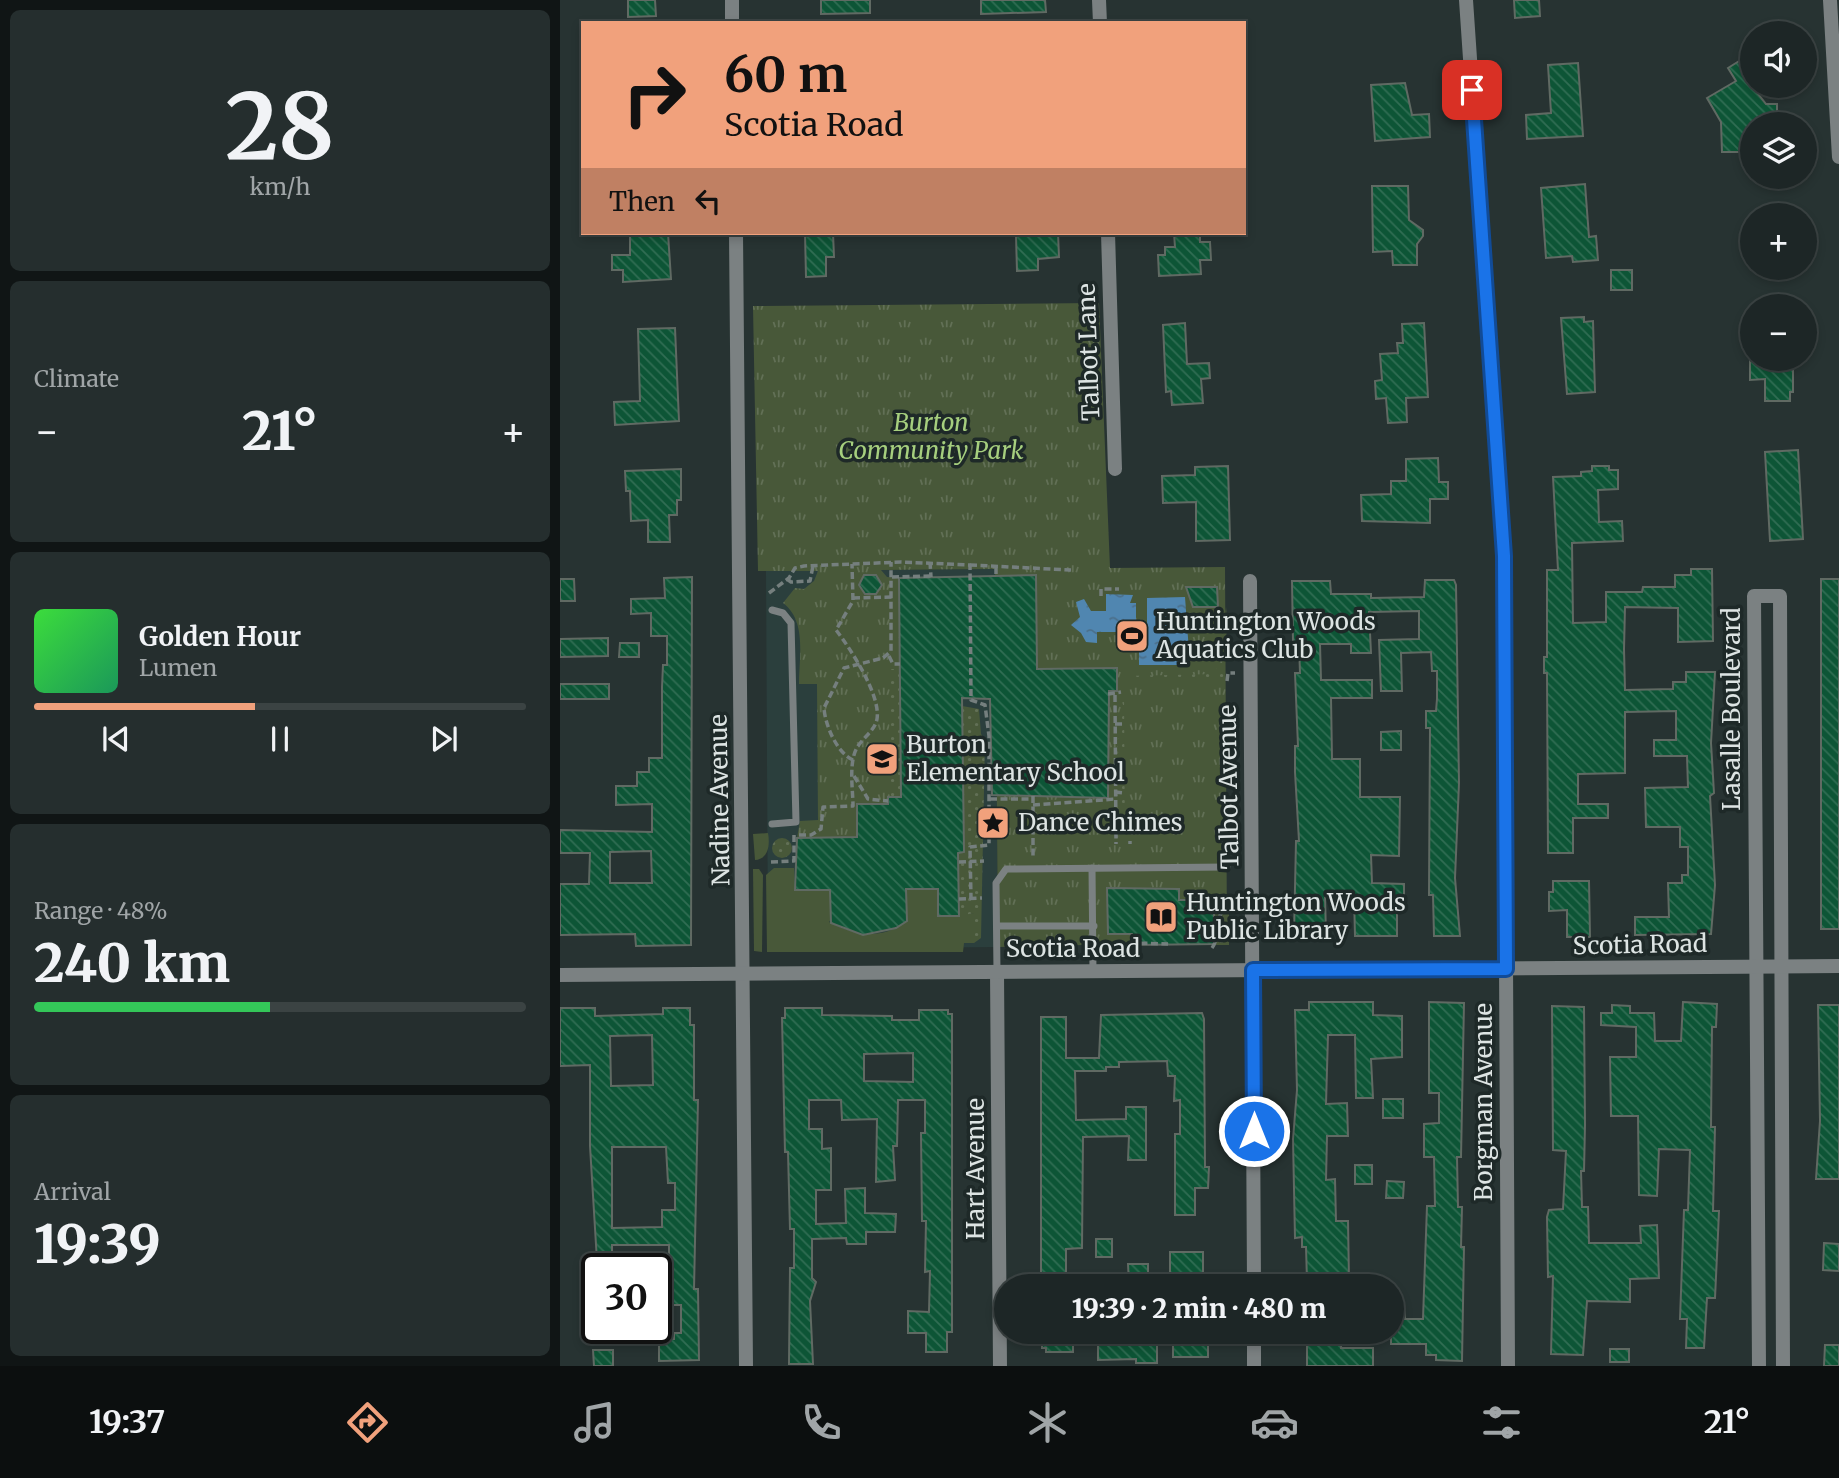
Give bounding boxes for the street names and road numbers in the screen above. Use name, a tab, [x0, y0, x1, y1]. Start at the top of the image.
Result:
street label: Talbot Lane	[1071, 283, 1106, 421]
street label: Lasalle Boulevard	[1716, 607, 1747, 811]
street label: Talbot Avenue	[1212, 704, 1245, 870]
street label: Nadine Avenue	[703, 714, 736, 886]
street label: Scotia Road	[1572, 928, 1708, 961]
street label: Scotia Road	[1006, 933, 1140, 964]
street label: Borgman Avenue	[1468, 1003, 1499, 1201]
street label: Hart Avenue	[960, 1098, 991, 1240]

